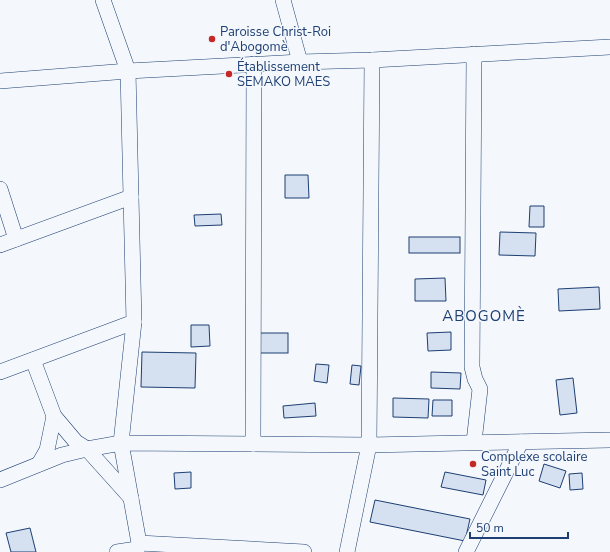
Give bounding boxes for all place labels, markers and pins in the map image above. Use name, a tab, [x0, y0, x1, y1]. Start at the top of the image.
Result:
place label: Paroisse Christ-Roi d'Abogomè	[220, 23, 331, 56]
marker: Paroisse Christ-Roi d'Abogomè	[207, 34, 217, 44]
place label: Établissement SEMAKO MAES	[237, 57, 330, 91]
marker: Établissement SEMAKO MAES	[224, 69, 234, 79]
place label: Complexe scolaire Saint Luc	[481, 448, 588, 481]
marker: Complexe scolaire Saint Luc	[468, 459, 478, 469]

